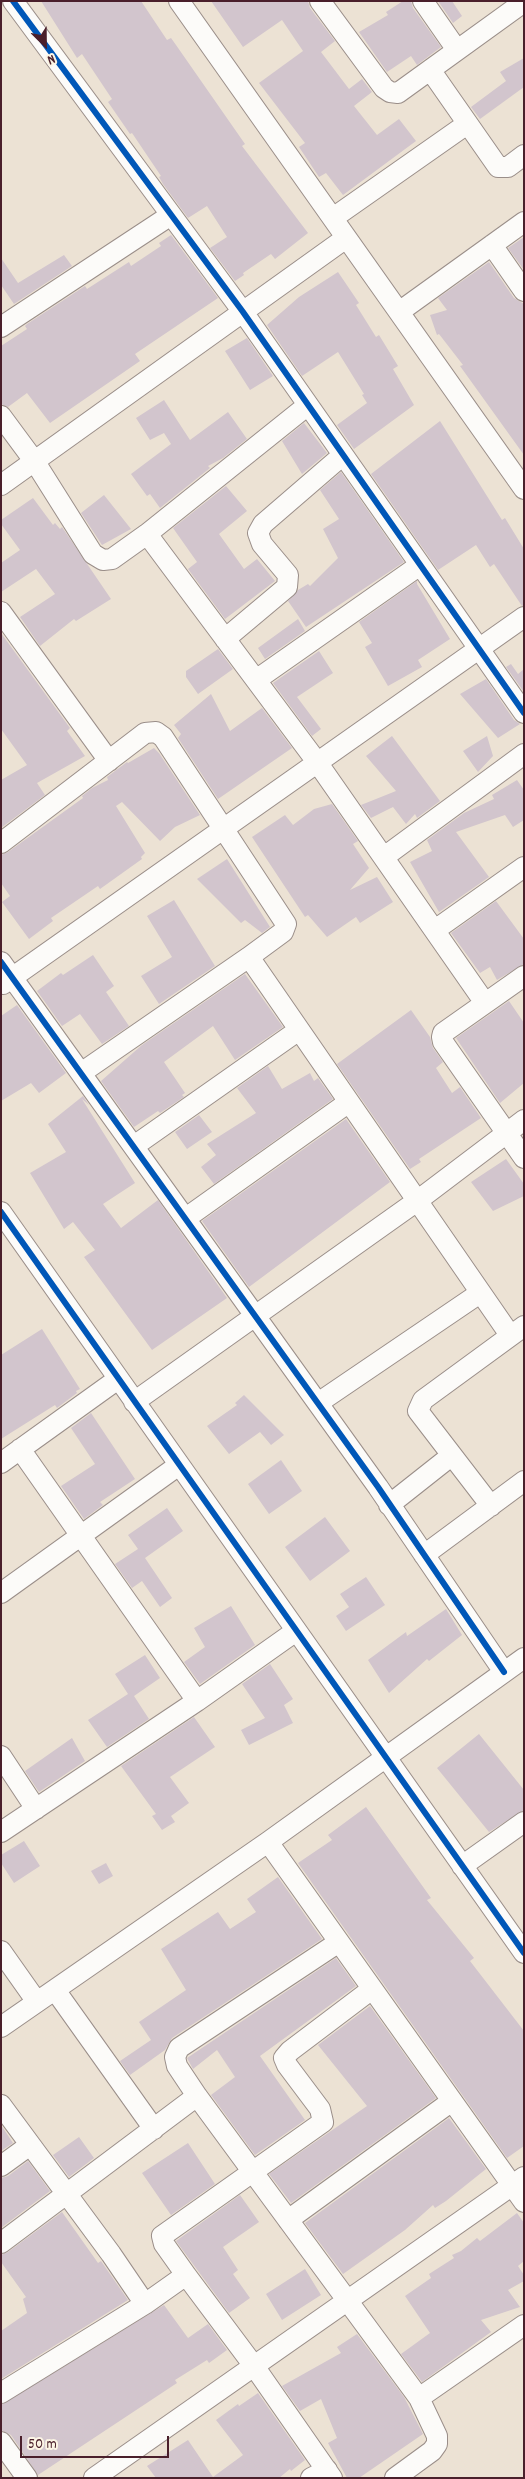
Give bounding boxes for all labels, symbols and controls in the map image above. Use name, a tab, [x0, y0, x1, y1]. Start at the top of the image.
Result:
north arrow	[20, 20, 70, 70]
text: N	[44, 48, 58, 69]
scale bar	[22, 2426, 171, 2458]
text: 50 m	[28, 2434, 57, 2456]

